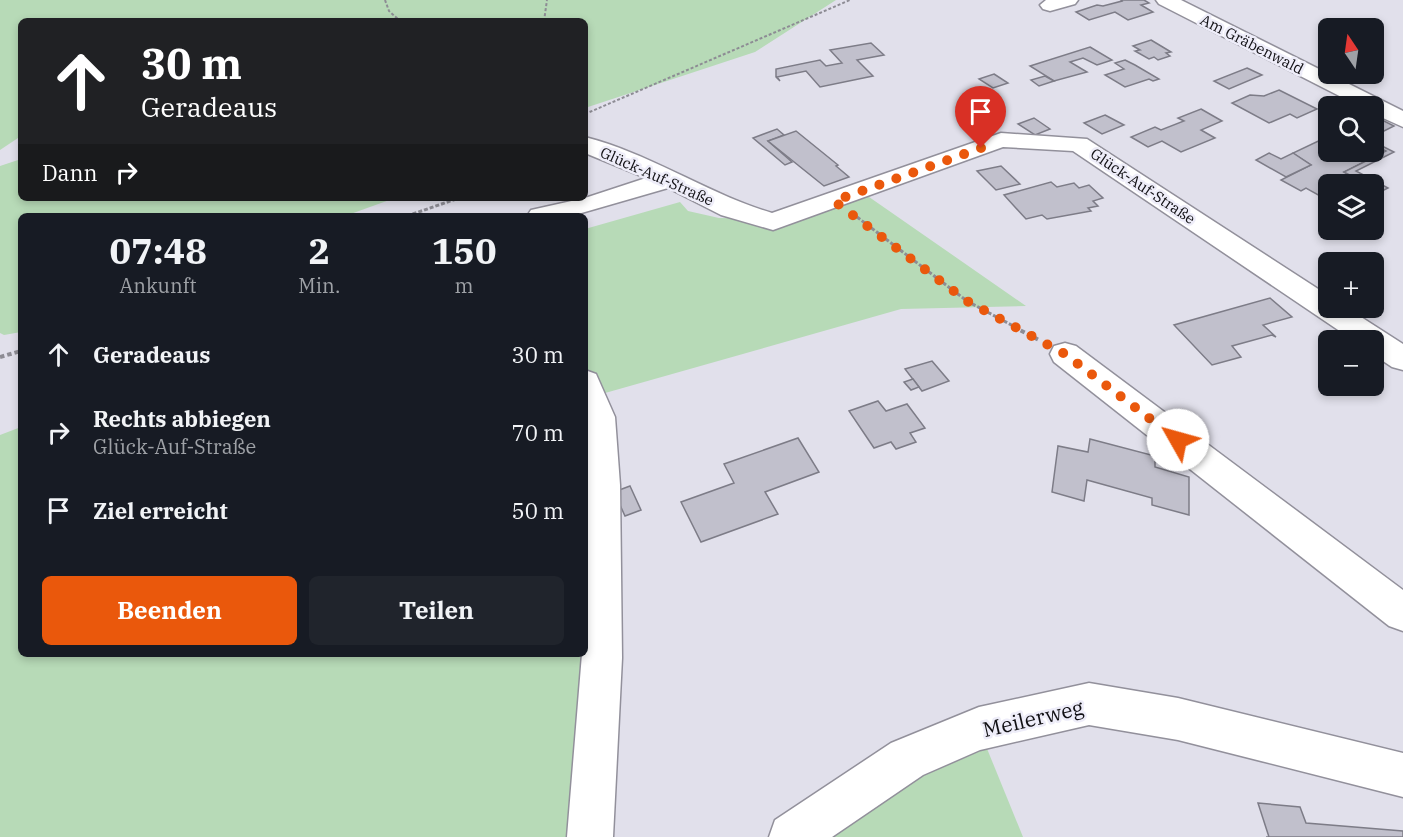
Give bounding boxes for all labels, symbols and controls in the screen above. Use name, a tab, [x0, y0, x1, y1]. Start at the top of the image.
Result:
street label: Am Gräbenwald	[1197, 10, 1307, 78]
north arrow	[1318, 18, 1384, 84]
map controls	[1318, 18, 1384, 396]
text: 30 m	[141, 36, 242, 91]
icon: ahead	[42, 42, 120, 120]
pin	[955, 86, 1006, 148]
text: Geradeaus	[141, 89, 277, 124]
icon: arrive	[964, 95, 997, 128]
button: search	[1318, 96, 1384, 162]
street label: Glück-Auf-Straße	[597, 142, 717, 210]
street label: Glück-Auf-Straße	[1087, 144, 1199, 228]
icon: right	[110, 156, 143, 189]
text: Dann	[42, 158, 98, 187]
button: layers	[1318, 174, 1384, 240]
text: 07:48	[109, 227, 207, 274]
text: 2	[308, 227, 330, 274]
text: 150	[432, 227, 497, 274]
button: +	[1318, 252, 1384, 318]
text: Ankunft	[120, 272, 197, 299]
text: Min.	[298, 272, 340, 299]
text: m	[455, 272, 474, 299]
button: −	[1318, 330, 1384, 396]
icon: ahead	[42, 338, 75, 371]
text: Geradeaus	[93, 340, 210, 369]
text: 30 m	[512, 340, 564, 369]
text: Rechts abbiegen	[93, 404, 271, 433]
position arrow	[1146, 408, 1210, 472]
icon: right	[42, 416, 75, 449]
text: 70 m	[512, 418, 564, 447]
text: Glück-Auf-Straße	[93, 433, 256, 460]
icon: arrive	[42, 494, 75, 527]
text: Ziel erreicht	[93, 496, 228, 525]
text: 50 m	[512, 496, 564, 525]
button: Beenden	[42, 576, 297, 645]
button: Teilen	[309, 576, 564, 645]
street label: Meilerweg	[980, 693, 1087, 743]

